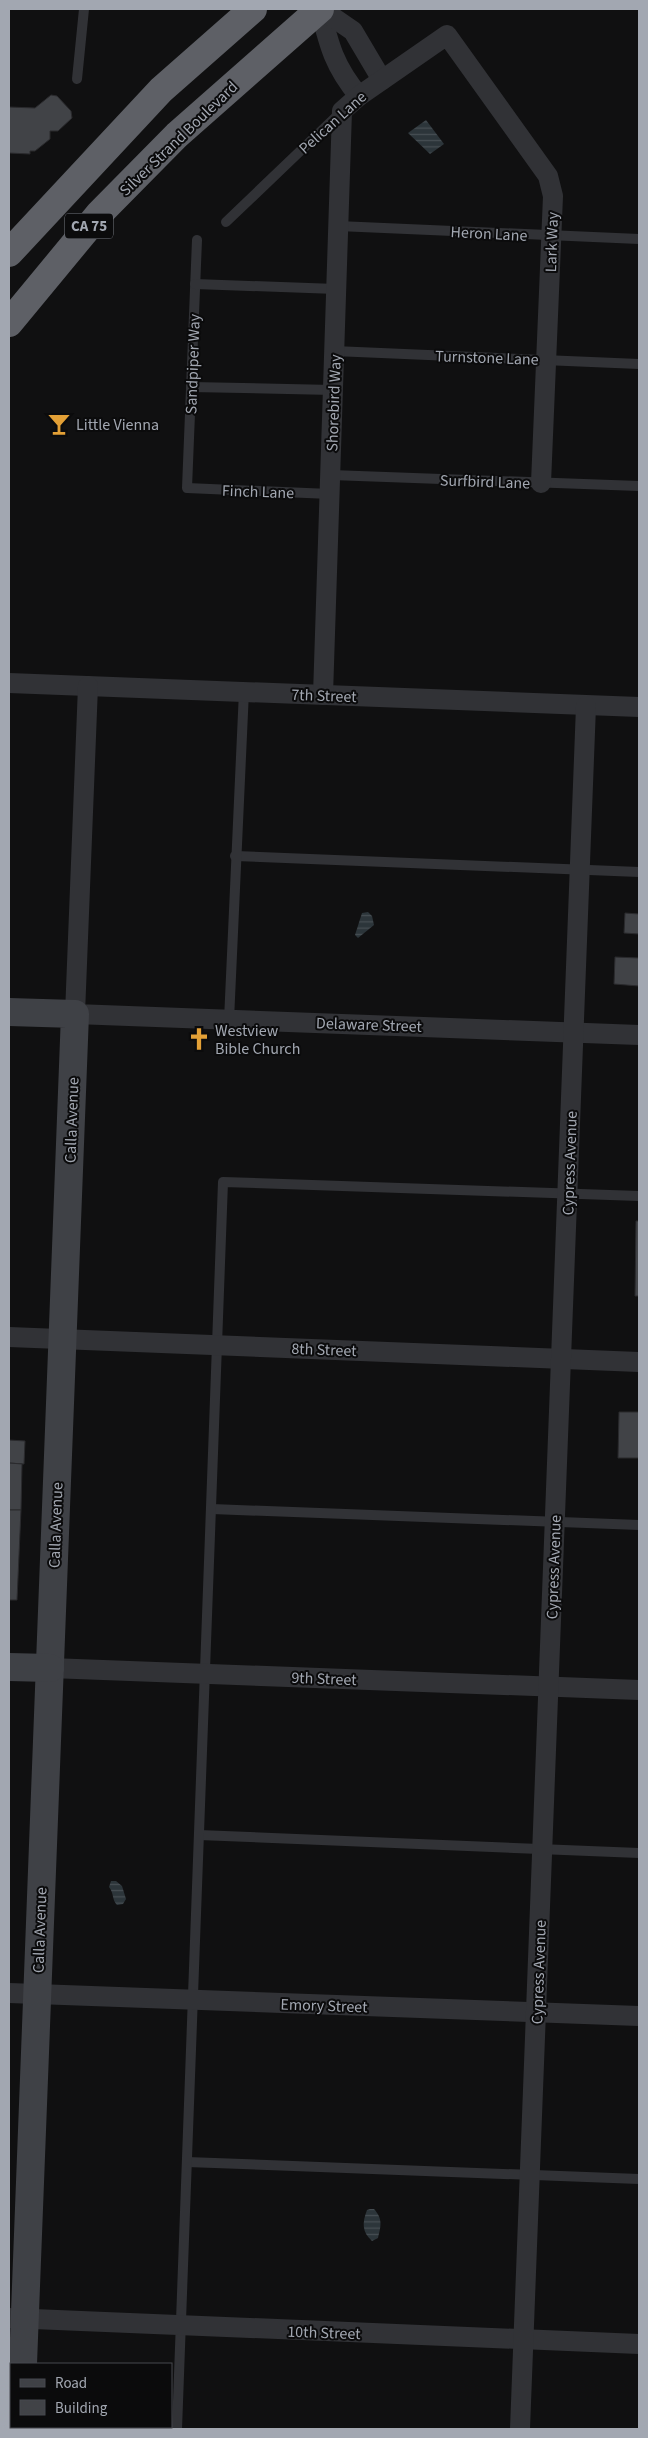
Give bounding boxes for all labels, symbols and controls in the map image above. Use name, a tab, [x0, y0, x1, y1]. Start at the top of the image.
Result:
street label: Silver Strand Boulevard	[115, 76, 243, 201]
street label: Pelican Lane	[294, 86, 371, 159]
street label: Lark Way	[540, 211, 564, 273]
road number: CA 75	[65, 214, 113, 238]
street label: Heron Lane	[450, 221, 528, 247]
street label: Sandpiper Way	[180, 313, 206, 415]
street label: Turnstone Lane	[435, 345, 539, 371]
street label: Shorebird Way	[321, 353, 347, 452]
bar icon: Little Vienna	[46, 411, 72, 437]
place label: Little Vienna	[76, 414, 159, 436]
street label: Surfbird Lane	[439, 469, 531, 495]
street label: Finch Lane	[221, 480, 295, 504]
street label: 7th Street	[291, 684, 358, 708]
street label: Delaware Street	[316, 1012, 423, 1038]
place label: Westview Bible Church	[215, 1020, 300, 1060]
church icon: Westview Bible Church	[186, 1026, 212, 1052]
street label: Calla Avenue	[60, 1077, 84, 1163]
street label: Cypress Avenue	[557, 1110, 583, 1216]
street label: 8th Street	[291, 1338, 358, 1362]
street label: Calla Avenue	[44, 1482, 68, 1568]
street label: Cypress Avenue	[541, 1514, 567, 1620]
street label: 9th Street	[291, 1667, 358, 1691]
street label: Calla Avenue	[28, 1887, 52, 1973]
street label: Cypress Avenue	[526, 1919, 552, 2025]
street label: Emory Street	[280, 1993, 368, 2019]
street label: 10th Street	[287, 2321, 362, 2345]
legend	[10, 2363, 172, 2428]
text: Road	[55, 2373, 87, 2394]
text: Building	[55, 2398, 108, 2419]

